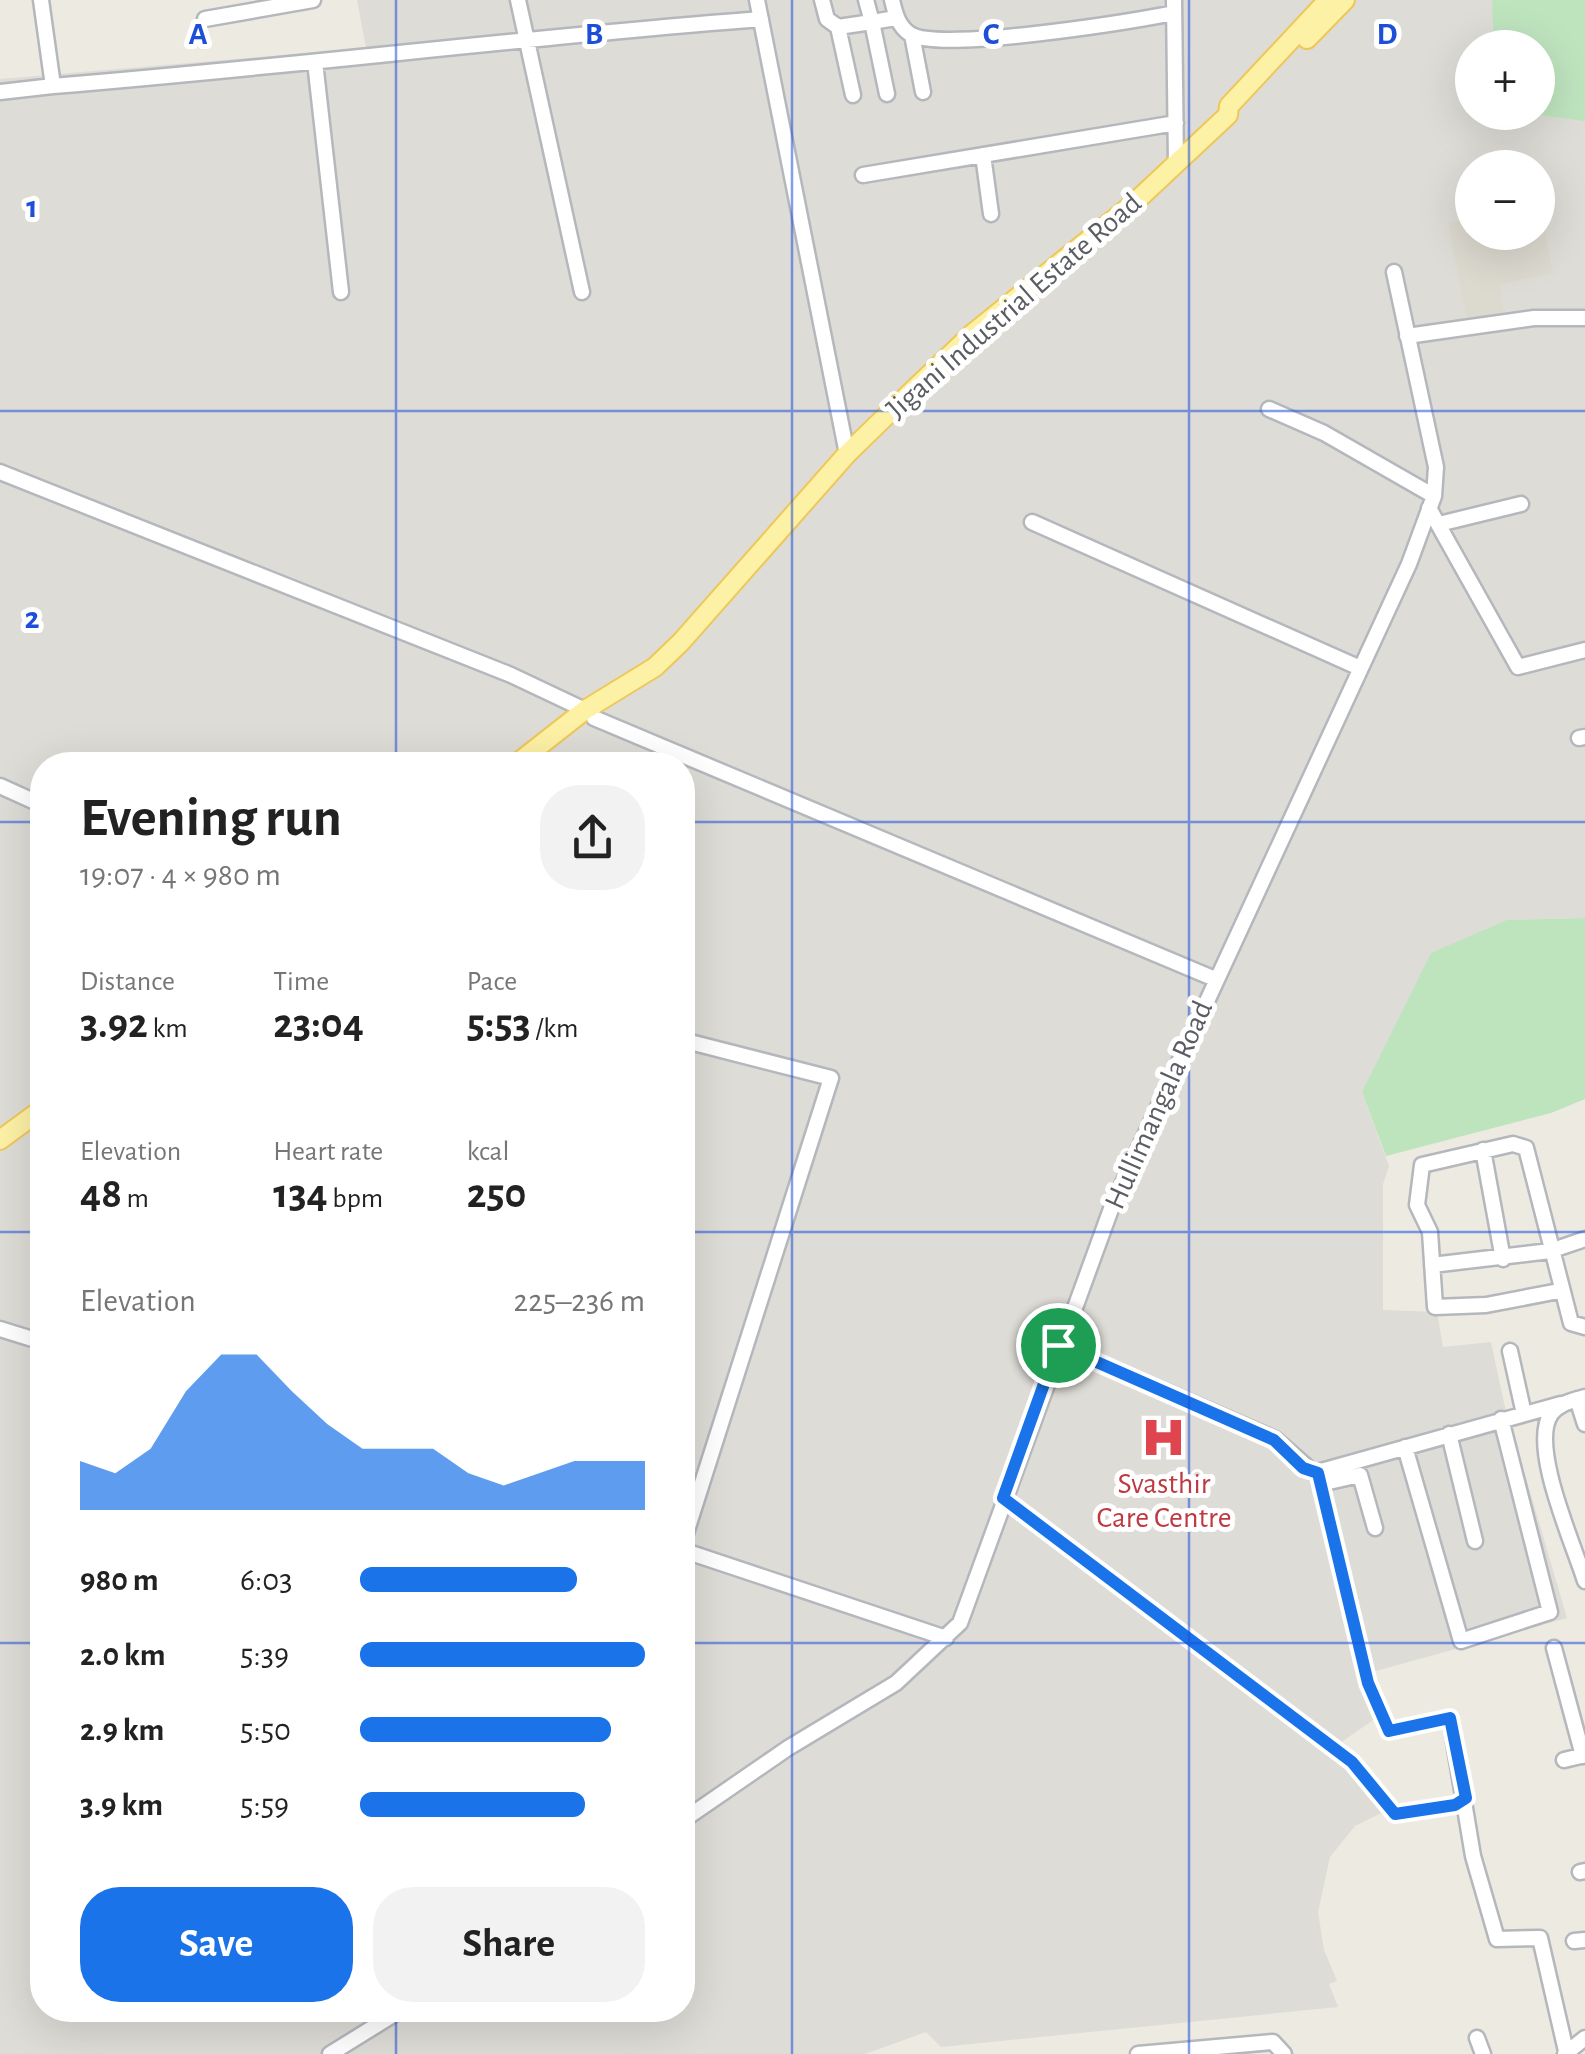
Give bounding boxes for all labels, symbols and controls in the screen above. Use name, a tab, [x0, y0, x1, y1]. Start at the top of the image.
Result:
text: A	[188, 18, 208, 50]
text: B	[585, 18, 603, 50]
text: C	[983, 18, 1000, 50]
text: D	[1377, 18, 1398, 50]
map controls	[1455, 30, 1555, 250]
button: +	[1455, 30, 1555, 130]
button: −	[1455, 150, 1555, 250]
street label: Jigani Industrial Estate Road	[881, 188, 1147, 424]
text: 1	[26, 191, 38, 223]
text: 2	[24, 602, 40, 634]
button: share	[540, 785, 645, 890]
text: Evening run	[80, 791, 342, 846]
text: 19:07 · 4 × 980 m	[80, 859, 281, 891]
text: Distance	[80, 968, 175, 996]
text: Time	[273, 968, 329, 996]
text: Pace	[467, 968, 517, 996]
street label: Hullimangala Road	[1100, 996, 1218, 1214]
text: 3.92	[80, 1003, 148, 1045]
text: 23:04	[273, 1003, 364, 1045]
text: 5:53	[467, 1003, 531, 1045]
text: km	[148, 1015, 188, 1043]
text: /km	[531, 1015, 579, 1043]
text: Elevation	[80, 1138, 181, 1166]
text: Heart rate	[273, 1138, 383, 1166]
text: kcal	[467, 1138, 509, 1166]
text: 48	[80, 1173, 122, 1215]
text: 134	[273, 1173, 328, 1215]
text: 250	[467, 1173, 526, 1215]
text: m	[122, 1185, 149, 1213]
text: bpm	[328, 1185, 383, 1213]
text: Elevation	[80, 1285, 196, 1317]
text: 225–236 m	[514, 1285, 645, 1317]
pin	[1016, 1303, 1101, 1388]
icon: arrive	[1031, 1318, 1086, 1373]
hospital icon: Svasthir Care Centre	[1140, 1413, 1188, 1461]
place label: Svasthir Care Centre	[1097, 1469, 1231, 1533]
text: 980 m	[80, 1564, 159, 1596]
text: 6:03	[240, 1564, 292, 1596]
text: 2.0 km	[80, 1639, 166, 1671]
text: 5:39	[240, 1639, 289, 1671]
text: 2.9 km	[80, 1714, 164, 1746]
text: 5:50	[240, 1714, 291, 1746]
text: 3.9 km	[80, 1789, 163, 1821]
text: 5:59	[240, 1789, 289, 1821]
button: Save	[80, 1887, 353, 2002]
button: Share	[373, 1887, 645, 2002]

